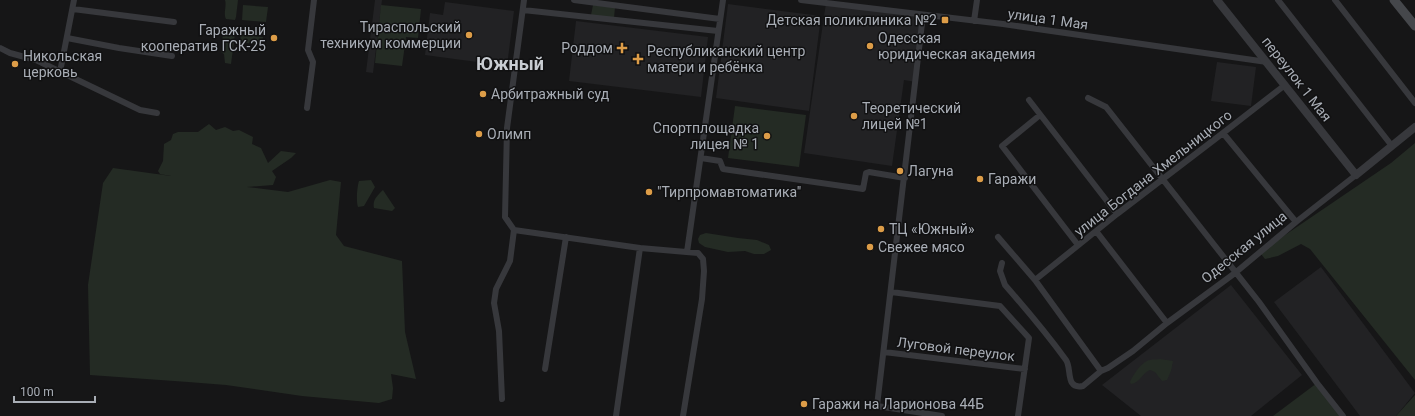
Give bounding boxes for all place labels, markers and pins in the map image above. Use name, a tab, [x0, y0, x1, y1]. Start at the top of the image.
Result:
place label: Детская поликлиника №2	[766, 12, 937, 28]
marker: Детская поликлиника №2	[940, 15, 950, 25]
place label: Тираспольский техникум коммерции	[320, 19, 461, 51]
place label: Гаражный кооператив ГСК-25	[141, 22, 266, 54]
marker: Тираспольский техникум коммерции	[464, 30, 474, 40]
place label: Одесская юридическая академия	[878, 30, 1035, 62]
marker: Гаражный кооператив ГСК-25	[269, 33, 279, 43]
place label: Роддом	[561, 40, 613, 56]
marker: Одесская юридическая академия	[865, 41, 875, 51]
marker: Роддом	[616, 42, 628, 54]
place label: Республиканский центр матери и ребёнка	[647, 43, 805, 75]
place label: Никольская церковь	[23, 48, 102, 80]
marker: Республиканский центр матери и ребёнка	[632, 53, 644, 65]
marker: Никольская церковь	[10, 59, 20, 69]
place label: Арбитражный суд	[491, 86, 610, 102]
marker: Арбитражный суд	[478, 89, 488, 99]
place label: Теоретический лицей №1	[862, 100, 961, 132]
marker: Теоретический лицей №1	[849, 111, 859, 121]
place label: Спортплощадка лицея № 1	[653, 120, 759, 152]
place label: Олимп	[487, 126, 531, 142]
marker: Олимп	[474, 129, 484, 139]
marker: Спортплощадка лицея № 1	[762, 131, 772, 141]
place label: Лагуна	[908, 163, 954, 179]
marker: Лагуна	[895, 166, 905, 176]
place label: Гаражи	[988, 171, 1036, 187]
marker: Гаражи	[975, 174, 985, 184]
place label: "Тирпромавтоматика"	[657, 184, 801, 200]
marker: "Тирпромавтоматика"	[644, 187, 654, 197]
place label: ТЦ «Южный»	[889, 221, 975, 237]
marker: ТЦ «Южный»	[876, 224, 886, 234]
place label: Свежее мясо	[878, 239, 965, 255]
marker: Свежее мясо	[865, 242, 875, 252]
place label: Гаражи на Ларионова 44Б	[812, 396, 984, 412]
marker: Гаражи на Ларионова 44Б	[799, 399, 809, 409]

